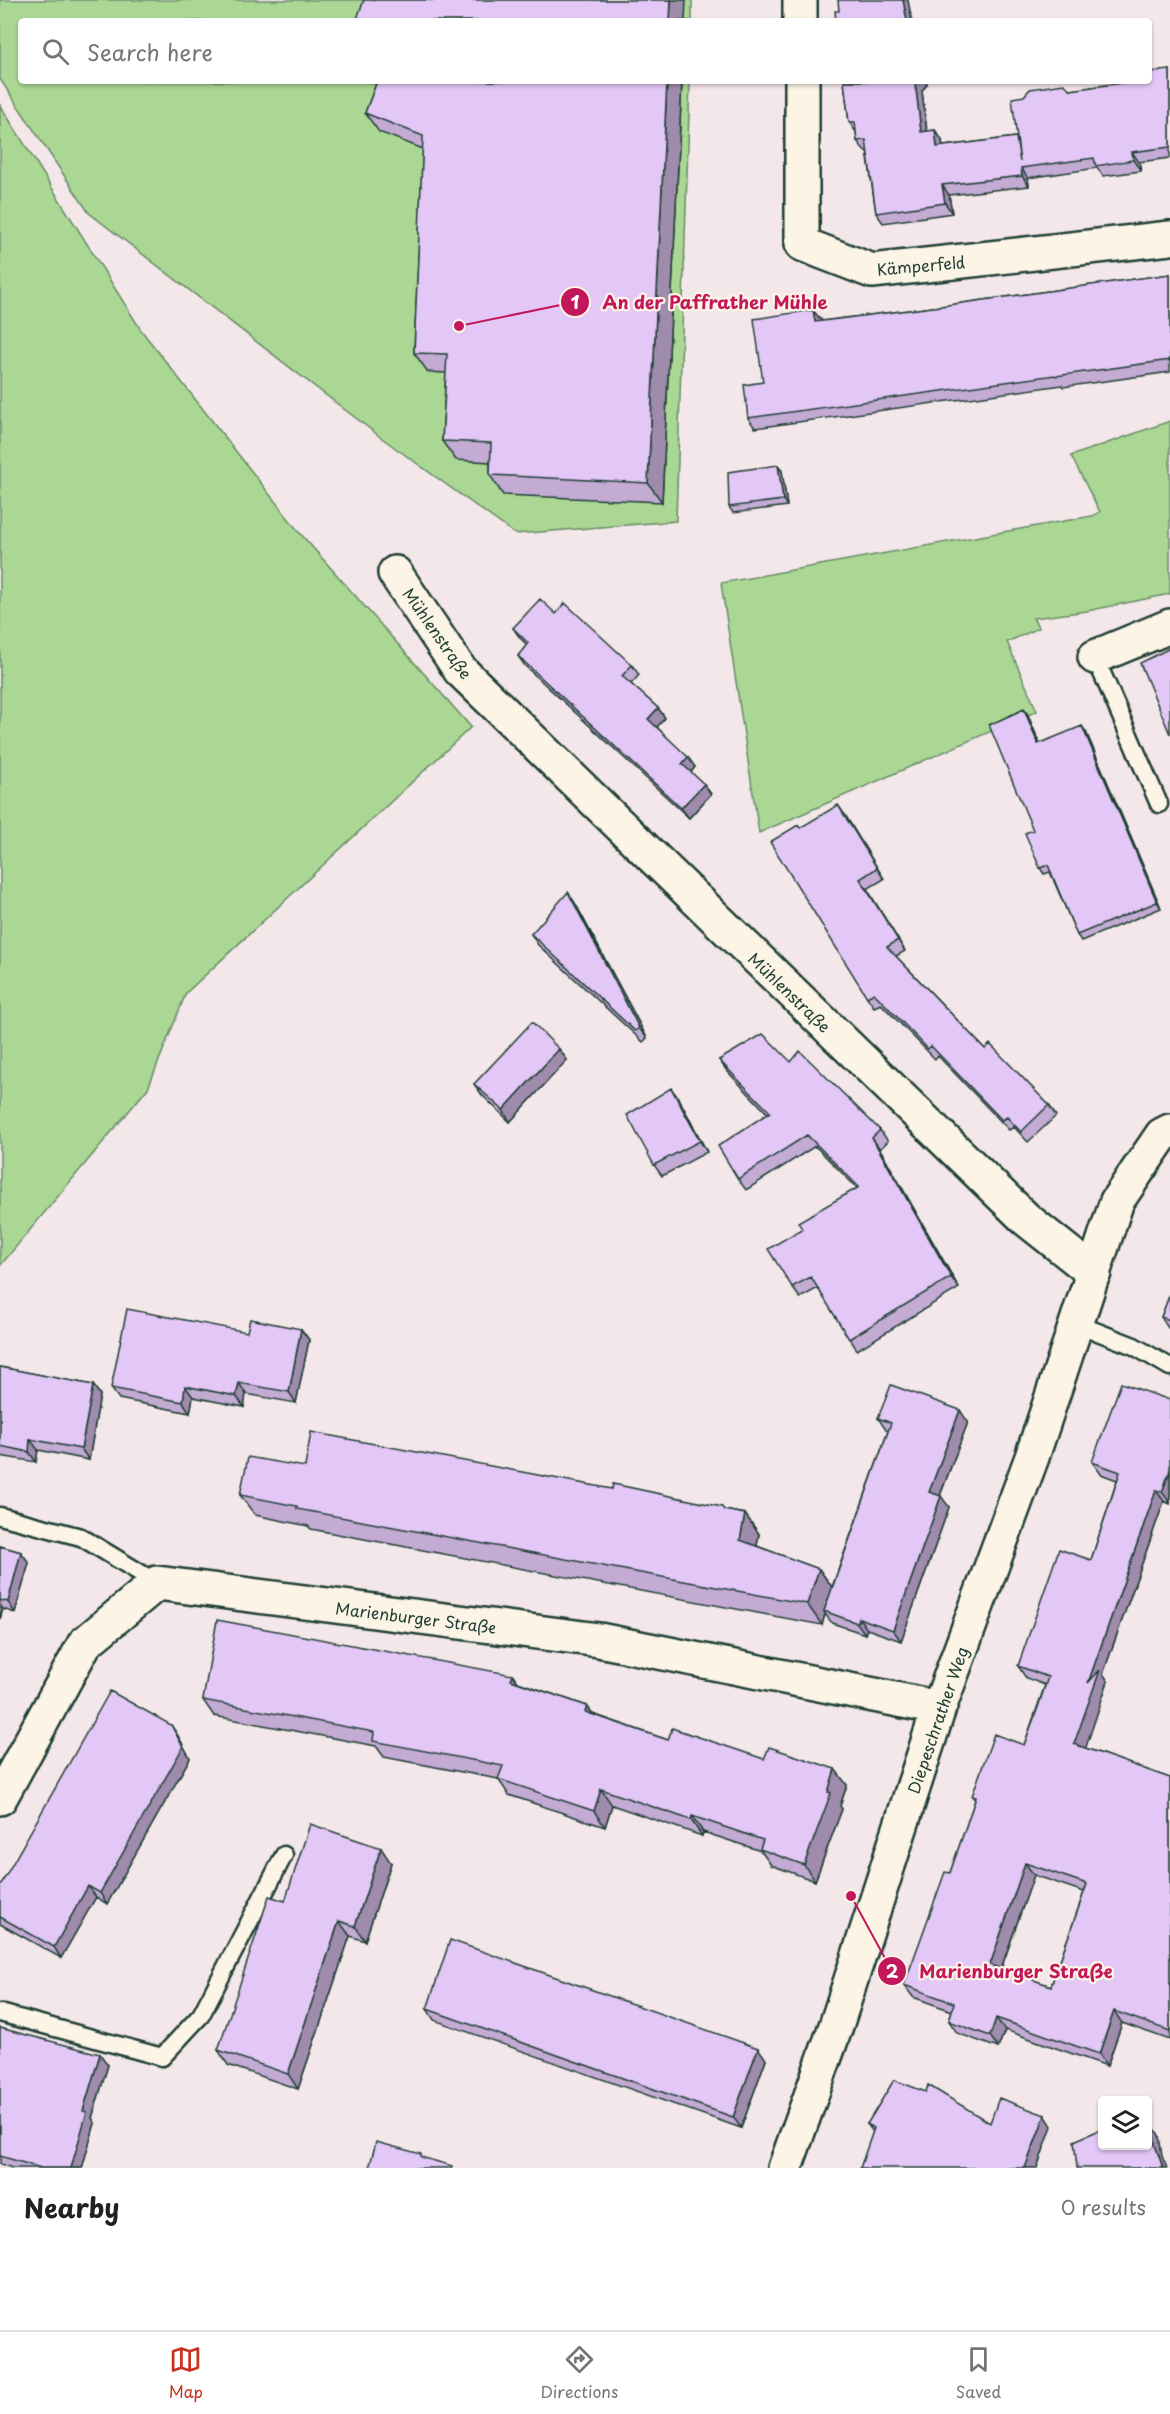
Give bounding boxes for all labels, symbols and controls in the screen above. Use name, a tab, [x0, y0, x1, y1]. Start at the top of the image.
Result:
search box	[18, 18, 1152, 84]
icon: search	[39, 35, 72, 68]
text: Search here	[87, 35, 213, 68]
street label: Kämperfeld	[876, 249, 966, 281]
callout: An der Paffrather Mühle	[560, 284, 840, 320]
text: 1	[571, 288, 580, 315]
text: An der Paffrather Mühle	[602, 288, 828, 315]
street label: Mühlenstraße	[398, 583, 478, 683]
street label: Mühlenstraße	[743, 946, 837, 1038]
street label: Marienburger Straße	[334, 1595, 498, 1639]
street label: Diepeschrather Weg	[901, 1643, 973, 1797]
callout: Marienburger Straße	[877, 1953, 1125, 1989]
text: 2	[886, 1957, 899, 1984]
text: Marienburger Straße	[919, 1957, 1113, 1984]
map controls	[1098, 2096, 1152, 2150]
button: layers	[1098, 2096, 1152, 2150]
text: Nearby	[24, 2188, 119, 2227]
text: 0 results	[1061, 2192, 1146, 2222]
tab: Map	[169, 2343, 203, 2403]
tab: Directions	[540, 2343, 618, 2403]
tab: Saved	[956, 2343, 1001, 2403]

